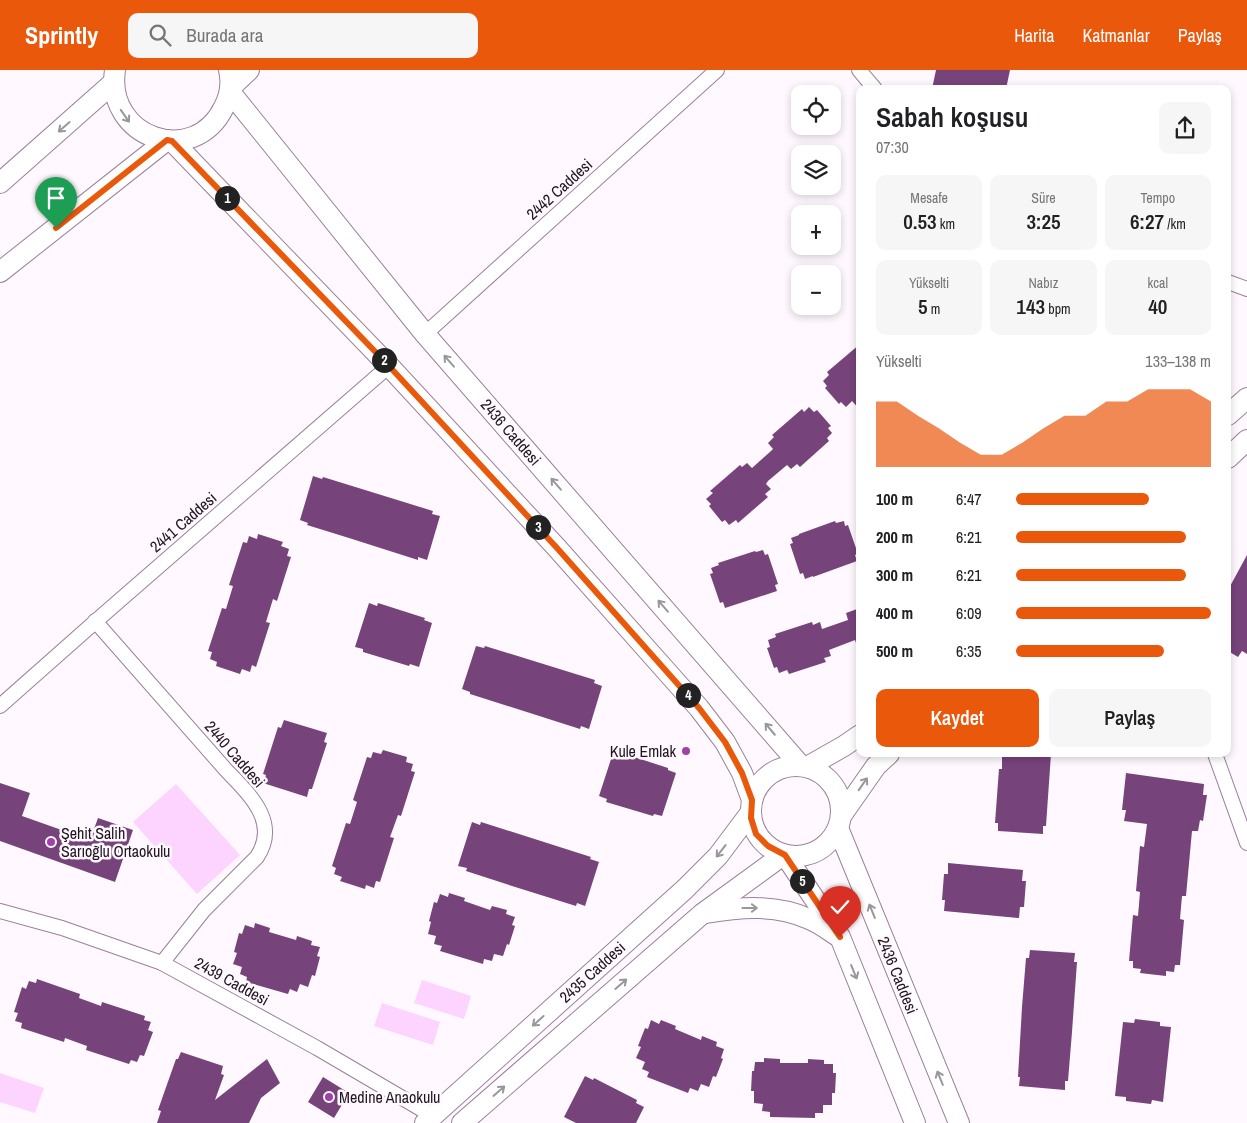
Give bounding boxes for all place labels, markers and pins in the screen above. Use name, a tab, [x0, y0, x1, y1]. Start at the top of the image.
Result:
pin	[35, 177, 77, 228]
pin: 1	[214, 186, 240, 210]
pin: 2	[372, 348, 396, 372]
pin: 3	[526, 514, 550, 540]
pin: 4	[676, 682, 700, 708]
place label: Kule Emlak	[610, 740, 676, 762]
marker: Kule Emlak	[680, 745, 692, 757]
place label: Şehit Salih Sarıoğlu Ortaokulu	[61, 822, 170, 862]
marker: Şehit Salih Sarıoğlu Ortaokulu	[45, 836, 57, 848]
pin: 5	[790, 868, 814, 894]
pin	[819, 886, 861, 937]
place label: Medine Anaokulu	[339, 1086, 440, 1108]
marker: Medine Anaokulu	[323, 1091, 335, 1103]

